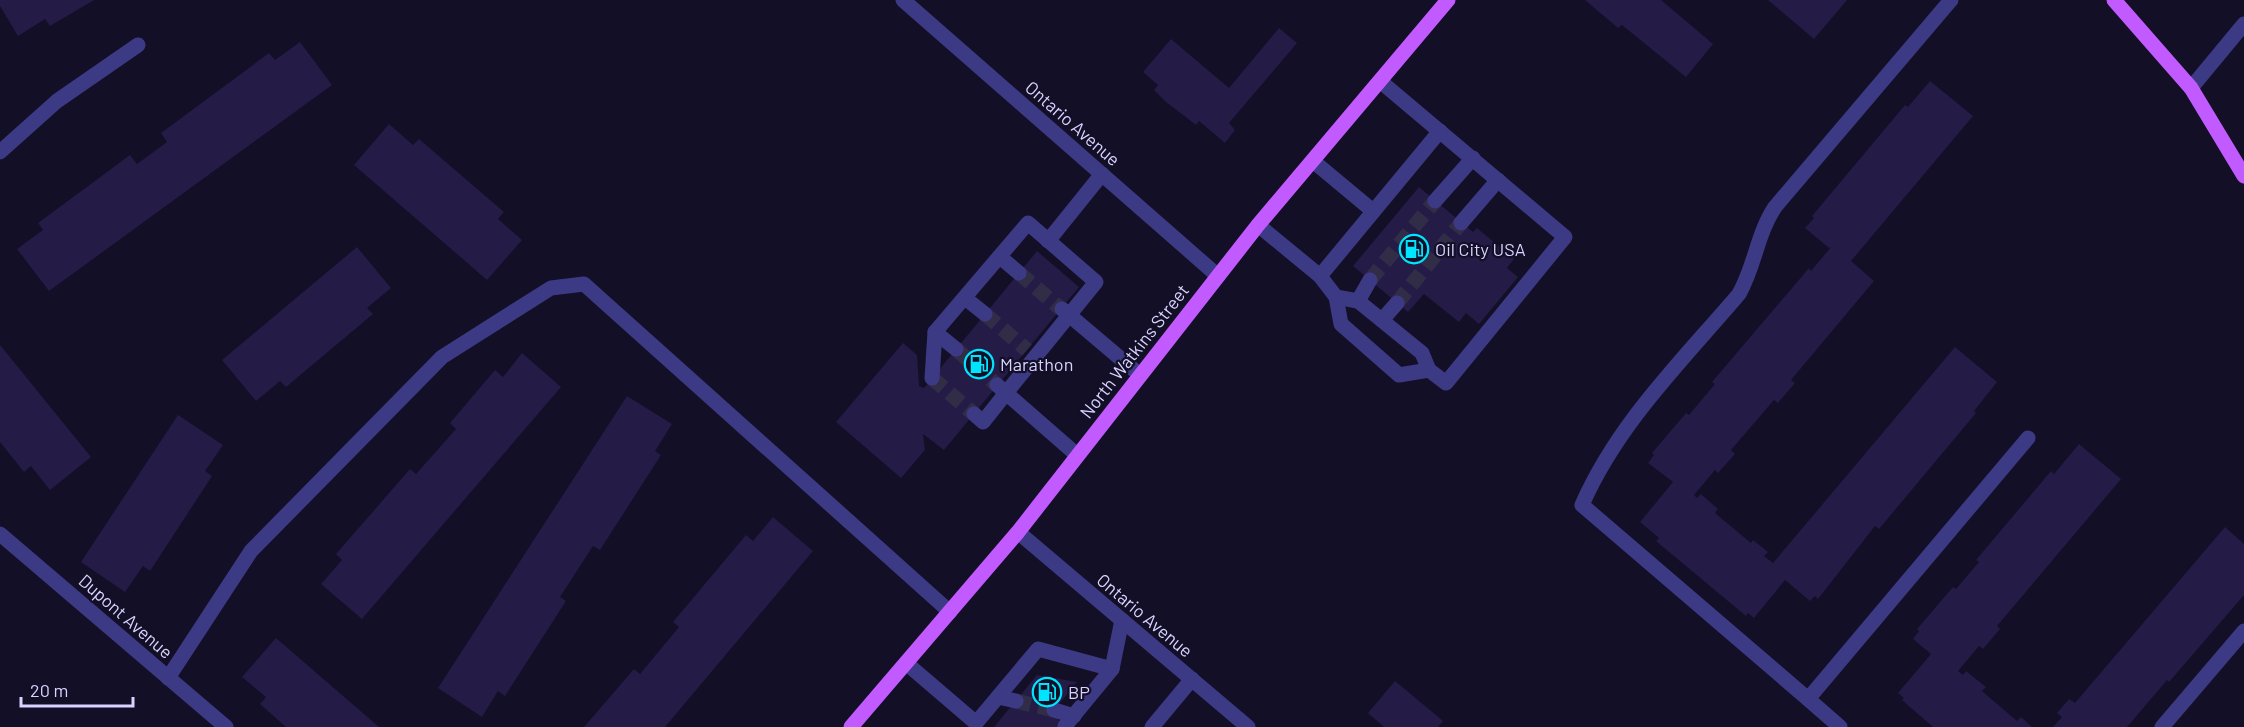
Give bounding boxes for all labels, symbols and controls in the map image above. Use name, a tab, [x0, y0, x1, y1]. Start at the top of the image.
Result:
street label: Ontario Avenue	[1021, 76, 1125, 170]
fuel station icon: Oil City USA	[1398, 233, 1430, 265]
place label: Oil City USA	[1435, 238, 1526, 260]
street label: North Watkins Street	[1075, 280, 1193, 422]
fuel station icon: Marathon	[963, 348, 995, 380]
place label: Marathon	[1000, 353, 1073, 375]
street label: Dupont Avenue	[75, 569, 177, 663]
street label: Ontario Avenue	[1093, 569, 1197, 661]
scale bar	[21, 670, 134, 708]
fuel station icon: BP	[1031, 676, 1063, 708]
text: 20 m	[30, 679, 68, 701]
place label: BP	[1068, 681, 1090, 703]

